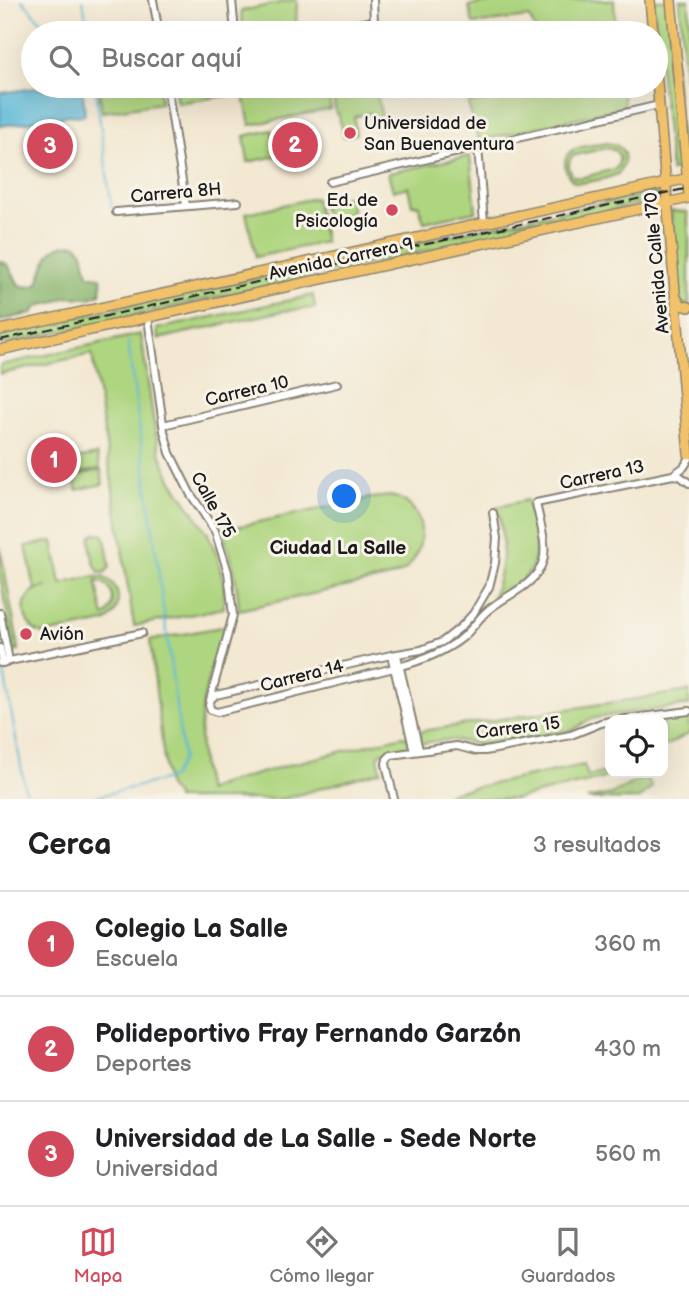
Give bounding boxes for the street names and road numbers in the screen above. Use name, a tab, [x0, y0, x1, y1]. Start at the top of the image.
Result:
street label: Carrera 8H	[130, 179, 222, 207]
street label: Avenida Calle 170	[640, 191, 674, 335]
street label: Avenida Carrera 9	[267, 233, 415, 285]
street label: Carrera 10	[203, 371, 291, 411]
street label: Carrera 13	[558, 456, 646, 494]
street label: Calle 175	[186, 468, 240, 542]
street label: Carrera 14	[258, 655, 346, 697]
street label: Carrera 15	[475, 712, 561, 744]

